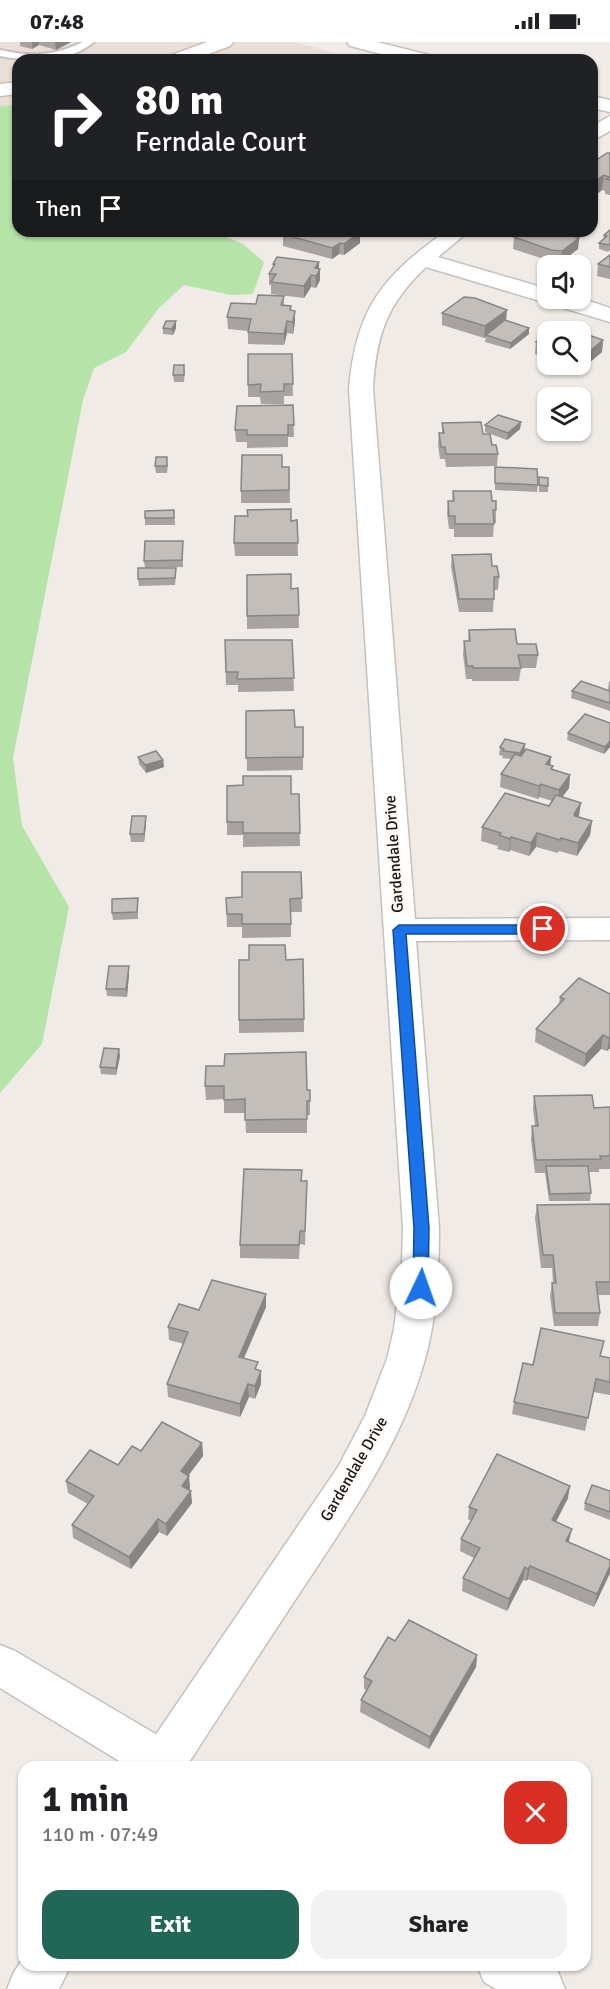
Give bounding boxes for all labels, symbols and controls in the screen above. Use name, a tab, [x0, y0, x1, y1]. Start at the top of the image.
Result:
text: 07:48	[30, 8, 84, 35]
text: 80 m	[135, 75, 224, 126]
icon: right	[36, 78, 114, 156]
text: Ferndale Court	[135, 126, 306, 159]
icon: arrive	[94, 192, 127, 225]
text: Then	[36, 195, 82, 222]
map controls	[537, 255, 591, 441]
button: sound	[537, 255, 591, 309]
button: search	[537, 321, 591, 375]
button: layers	[537, 387, 591, 441]
street label: Gardendale Drive	[380, 795, 408, 913]
pin	[517, 903, 568, 954]
icon: arrive	[526, 912, 559, 945]
position arrow	[389, 1256, 453, 1320]
street label: Gardendale Drive	[316, 1413, 392, 1525]
text: 1 min	[42, 1777, 129, 1822]
button: close	[504, 1781, 567, 1844]
text: 110 m · 07:49	[42, 1822, 158, 1847]
button: Exit	[42, 1890, 299, 1959]
button: Share	[311, 1890, 567, 1959]

